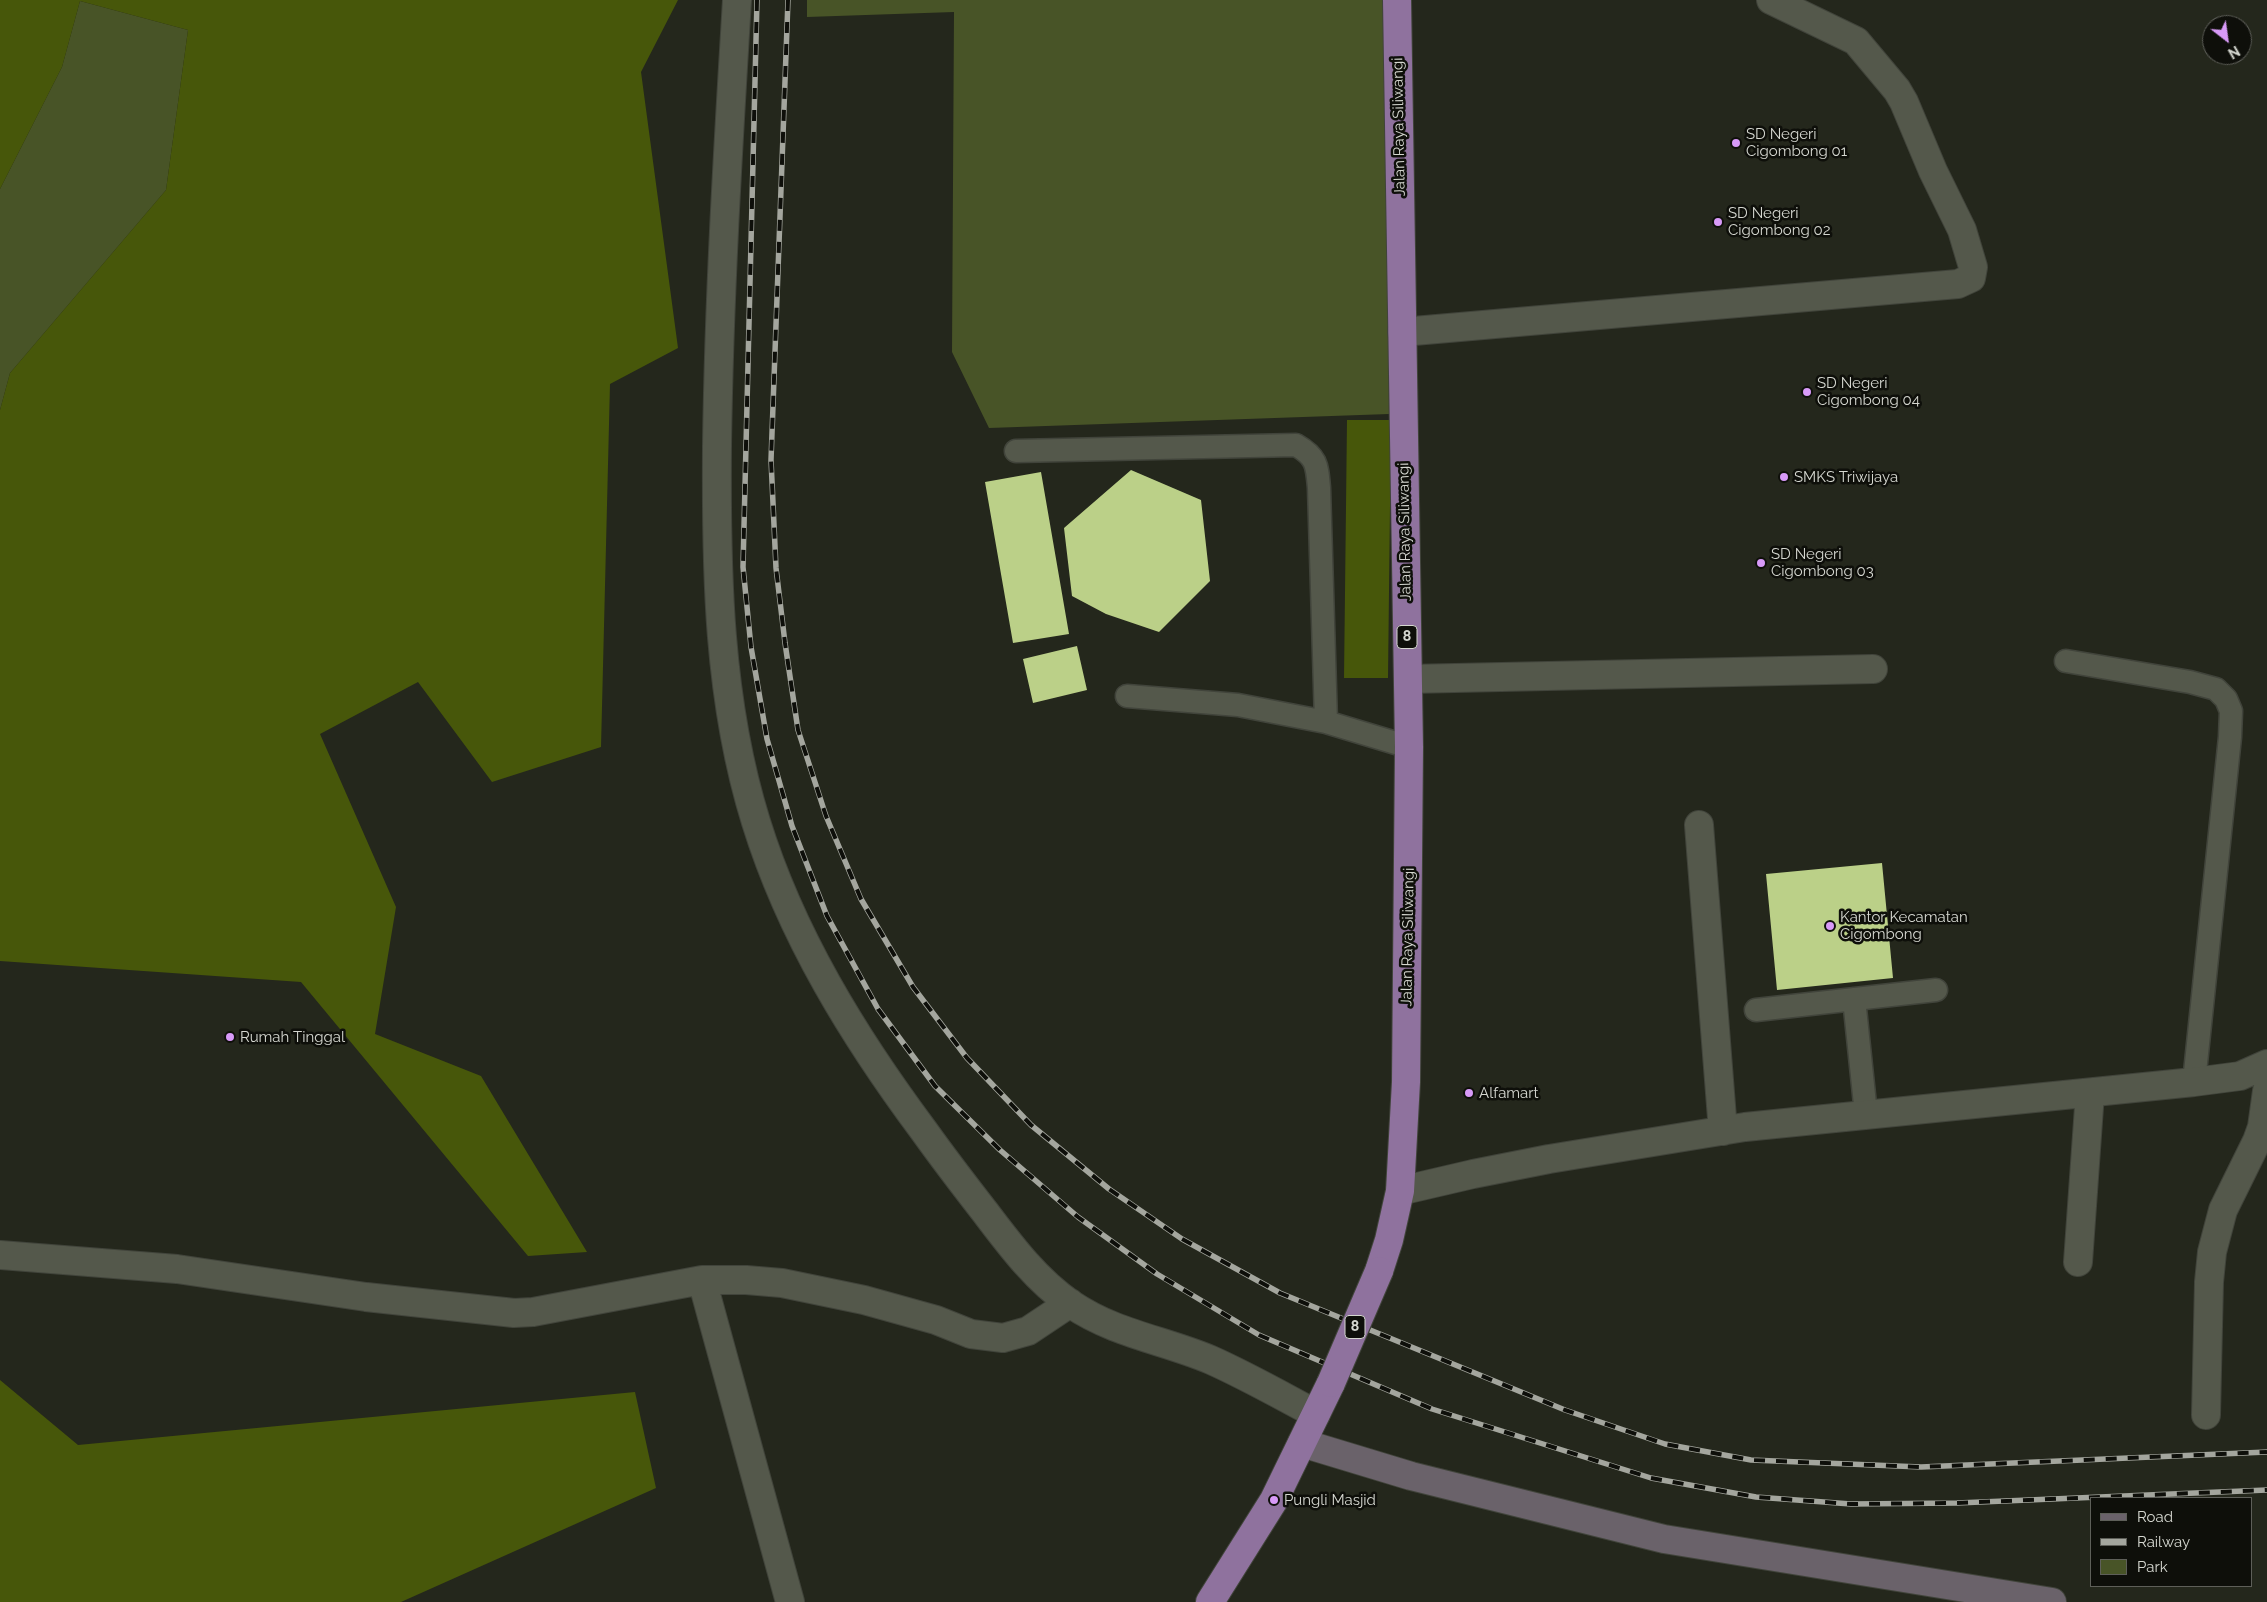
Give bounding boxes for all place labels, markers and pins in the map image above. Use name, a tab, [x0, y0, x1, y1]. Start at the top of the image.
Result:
place label: SD Negeri Cigombong 01	[1746, 125, 1847, 160]
marker: SD Negeri Cigombong 01	[1730, 137, 1742, 149]
place label: SD Negeri Cigombong 02	[1728, 204, 1831, 239]
marker: SD Negeri Cigombong 02	[1712, 216, 1724, 228]
place label: SD Negeri Cigombong 04	[1817, 374, 1920, 409]
marker: SD Negeri Cigombong 04	[1801, 386, 1813, 398]
place label: SMKS Triwijaya	[1794, 468, 1898, 486]
marker: SMKS Triwijaya	[1778, 471, 1790, 483]
place label: SD Negeri Cigombong 03	[1771, 545, 1874, 580]
marker: SD Negeri Cigombong 03	[1755, 557, 1767, 569]
place label: Kantor Kecamatan Cigombong	[1840, 908, 1968, 943]
marker: Kantor Kecamatan Cigombong	[1824, 920, 1836, 932]
place label: Rumah Tinggal	[240, 1028, 345, 1046]
marker: Rumah Tinggal	[224, 1031, 236, 1043]
place label: Alfamart	[1479, 1084, 1539, 1102]
marker: Alfamart	[1463, 1087, 1475, 1099]
place label: Pungli Masjid	[1284, 1491, 1376, 1509]
marker: Pungli Masjid	[1268, 1494, 1280, 1506]

